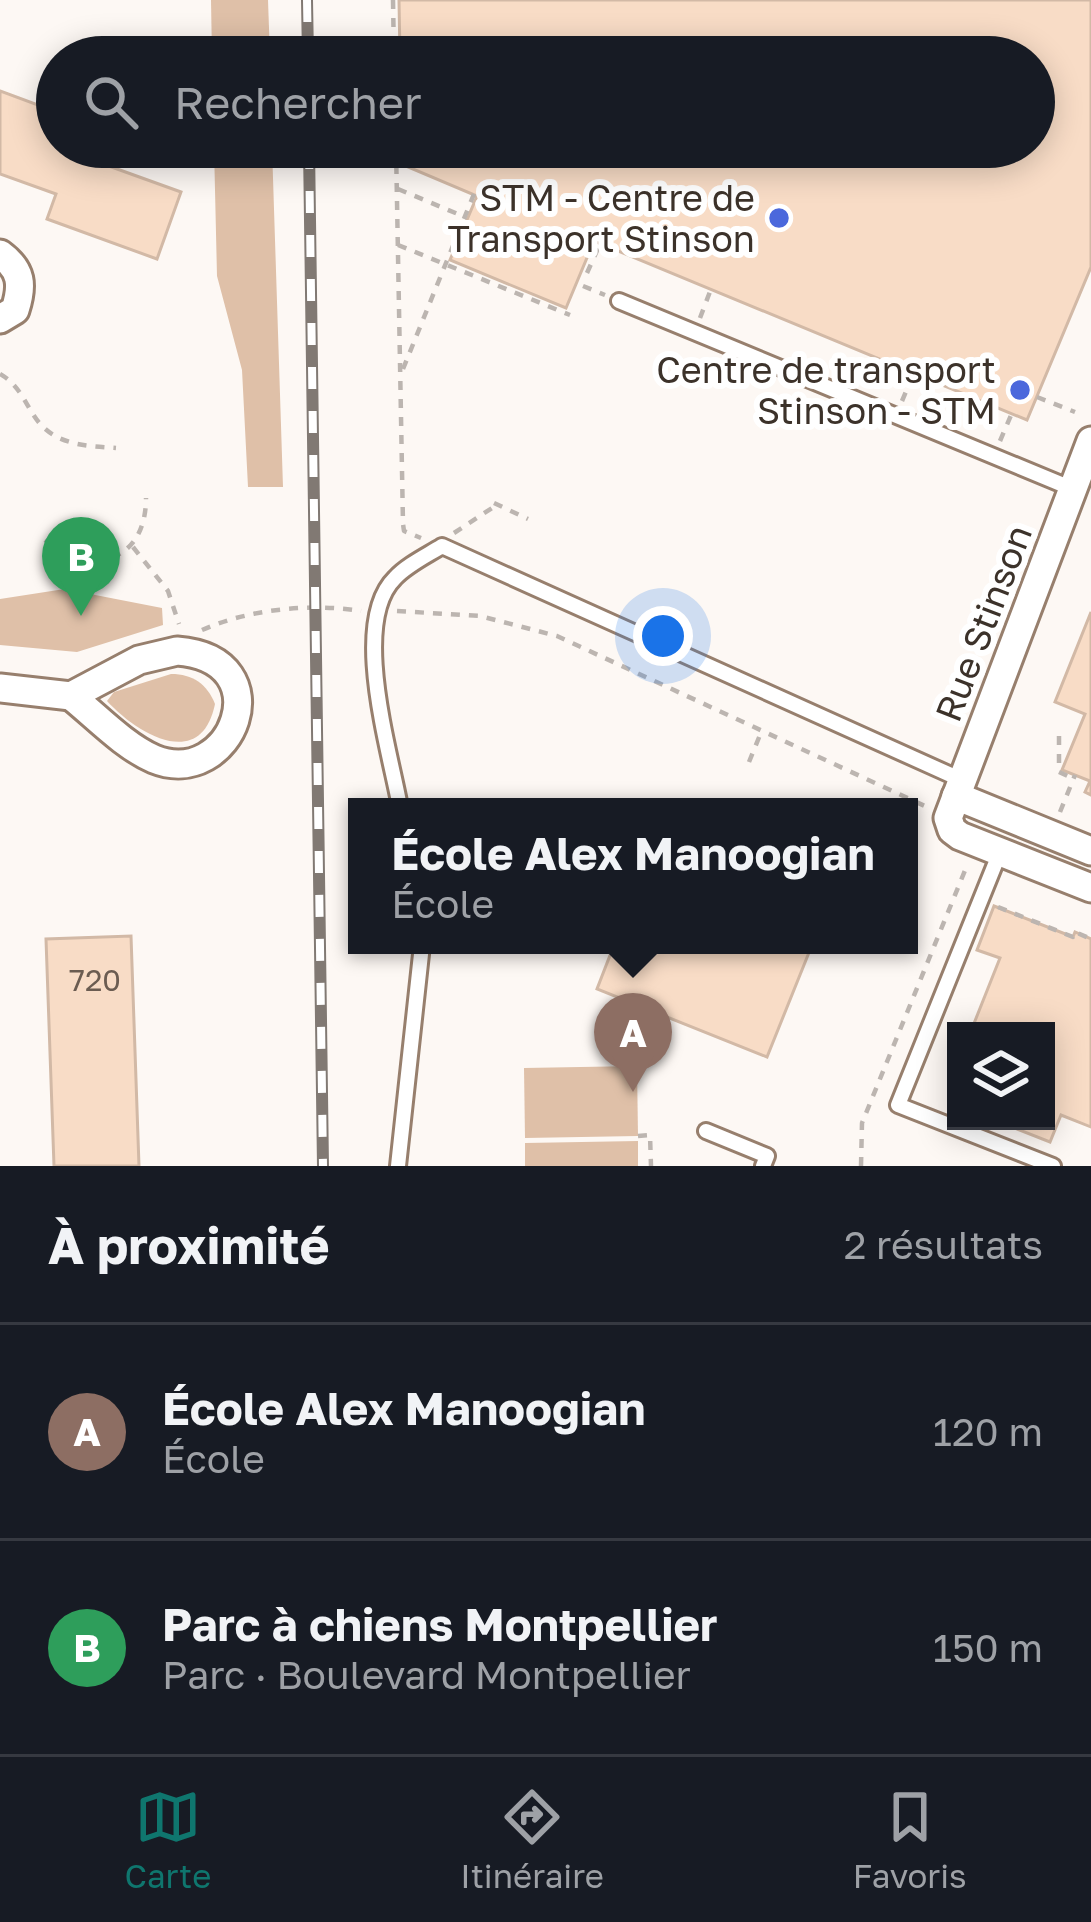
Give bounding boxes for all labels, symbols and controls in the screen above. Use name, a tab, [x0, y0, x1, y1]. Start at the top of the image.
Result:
search box	[36, 36, 1055, 168]
icon: search	[78, 69, 144, 135]
text: Rechercher	[174, 75, 422, 129]
place label: STM - Centre de Transport Stinson	[447, 176, 755, 260]
marker: STM - Centre de Transport Stinson	[766, 205, 792, 231]
place label: Centre de transport Stinson - STM	[656, 348, 996, 432]
marker: Centre de transport Stinson - STM	[1007, 377, 1033, 403]
pin: B	[42, 517, 120, 616]
street label: Rue Stinson	[926, 519, 1040, 727]
your location	[633, 606, 693, 666]
popup	[348, 798, 918, 954]
text: École Alex Manoogian	[391, 826, 875, 880]
text: École	[391, 880, 494, 927]
house number: 720	[69, 962, 121, 998]
pin: A	[594, 993, 672, 1092]
map controls	[947, 1022, 1055, 1130]
button: layers	[947, 1022, 1055, 1130]
text: À proximité	[48, 1214, 330, 1275]
text: 2 résultats	[844, 1221, 1043, 1268]
text: École Alex Manoogian	[162, 1381, 645, 1435]
text: A	[73, 1408, 101, 1455]
text: 120 m	[933, 1408, 1043, 1455]
text: École	[162, 1435, 265, 1482]
text: Parc à chiens Montpellier	[162, 1597, 718, 1651]
text: B	[73, 1624, 101, 1671]
text: 150 m	[933, 1624, 1043, 1671]
text: Parc · Boulevard Montpellier	[162, 1651, 691, 1698]
tab: Carte	[124, 1784, 211, 1895]
tab: Itinéraire	[460, 1784, 604, 1895]
tab: Favoris	[853, 1784, 967, 1895]

